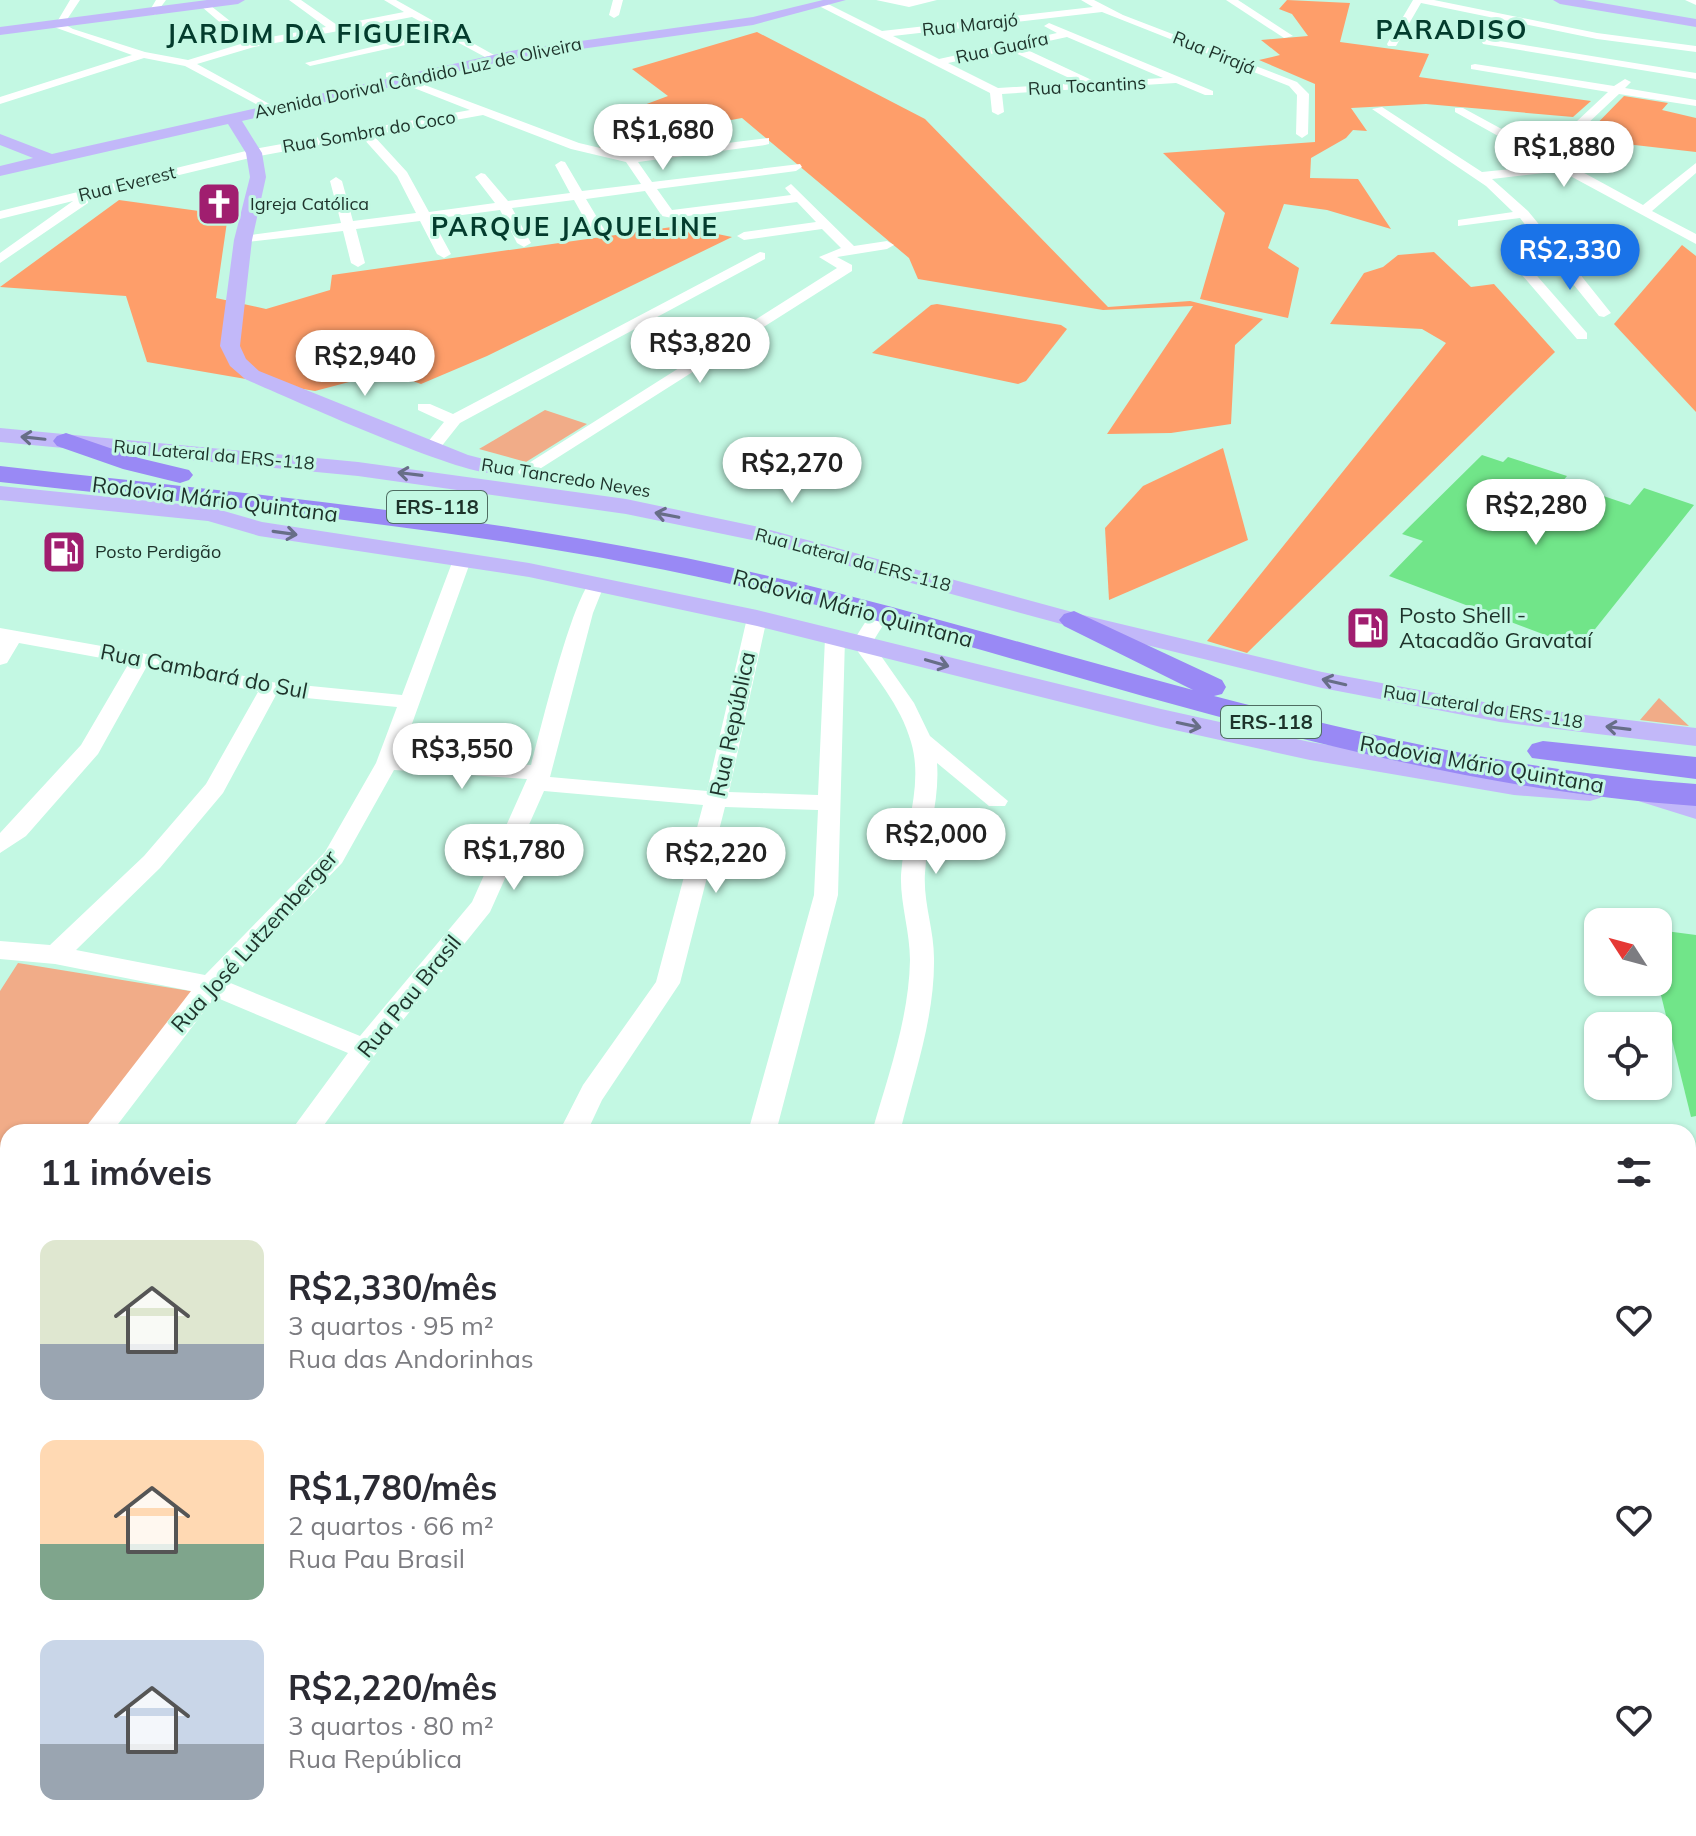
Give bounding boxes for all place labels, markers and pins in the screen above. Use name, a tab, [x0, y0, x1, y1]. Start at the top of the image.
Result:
pin: R$1,680	[589, 104, 737, 172]
pin: R$1,880	[1490, 121, 1638, 189]
church icon: Igreja Católica	[195, 180, 243, 228]
place label: Igreja Católica	[250, 192, 369, 215]
pin: R$2,330	[1496, 224, 1644, 292]
pin: R$3,820	[626, 317, 774, 385]
pin: R$2,940	[291, 330, 439, 398]
pin: R$2,270	[718, 437, 866, 505]
pin: R$2,280	[1462, 479, 1610, 547]
fuel station icon: Posto Perdigão	[40, 528, 88, 576]
place label: Posto Perdigão	[95, 540, 221, 563]
place label: Posto Shell - Atacadão Gravataí	[1399, 601, 1594, 654]
fuel station icon: Posto Shell - Atacadão Gravataí	[1344, 604, 1392, 652]
pin: R$3,550	[388, 723, 536, 791]
pin: R$2,000	[862, 808, 1010, 876]
pin: R$1,780	[440, 824, 588, 892]
pin: R$2,220	[642, 827, 790, 895]

